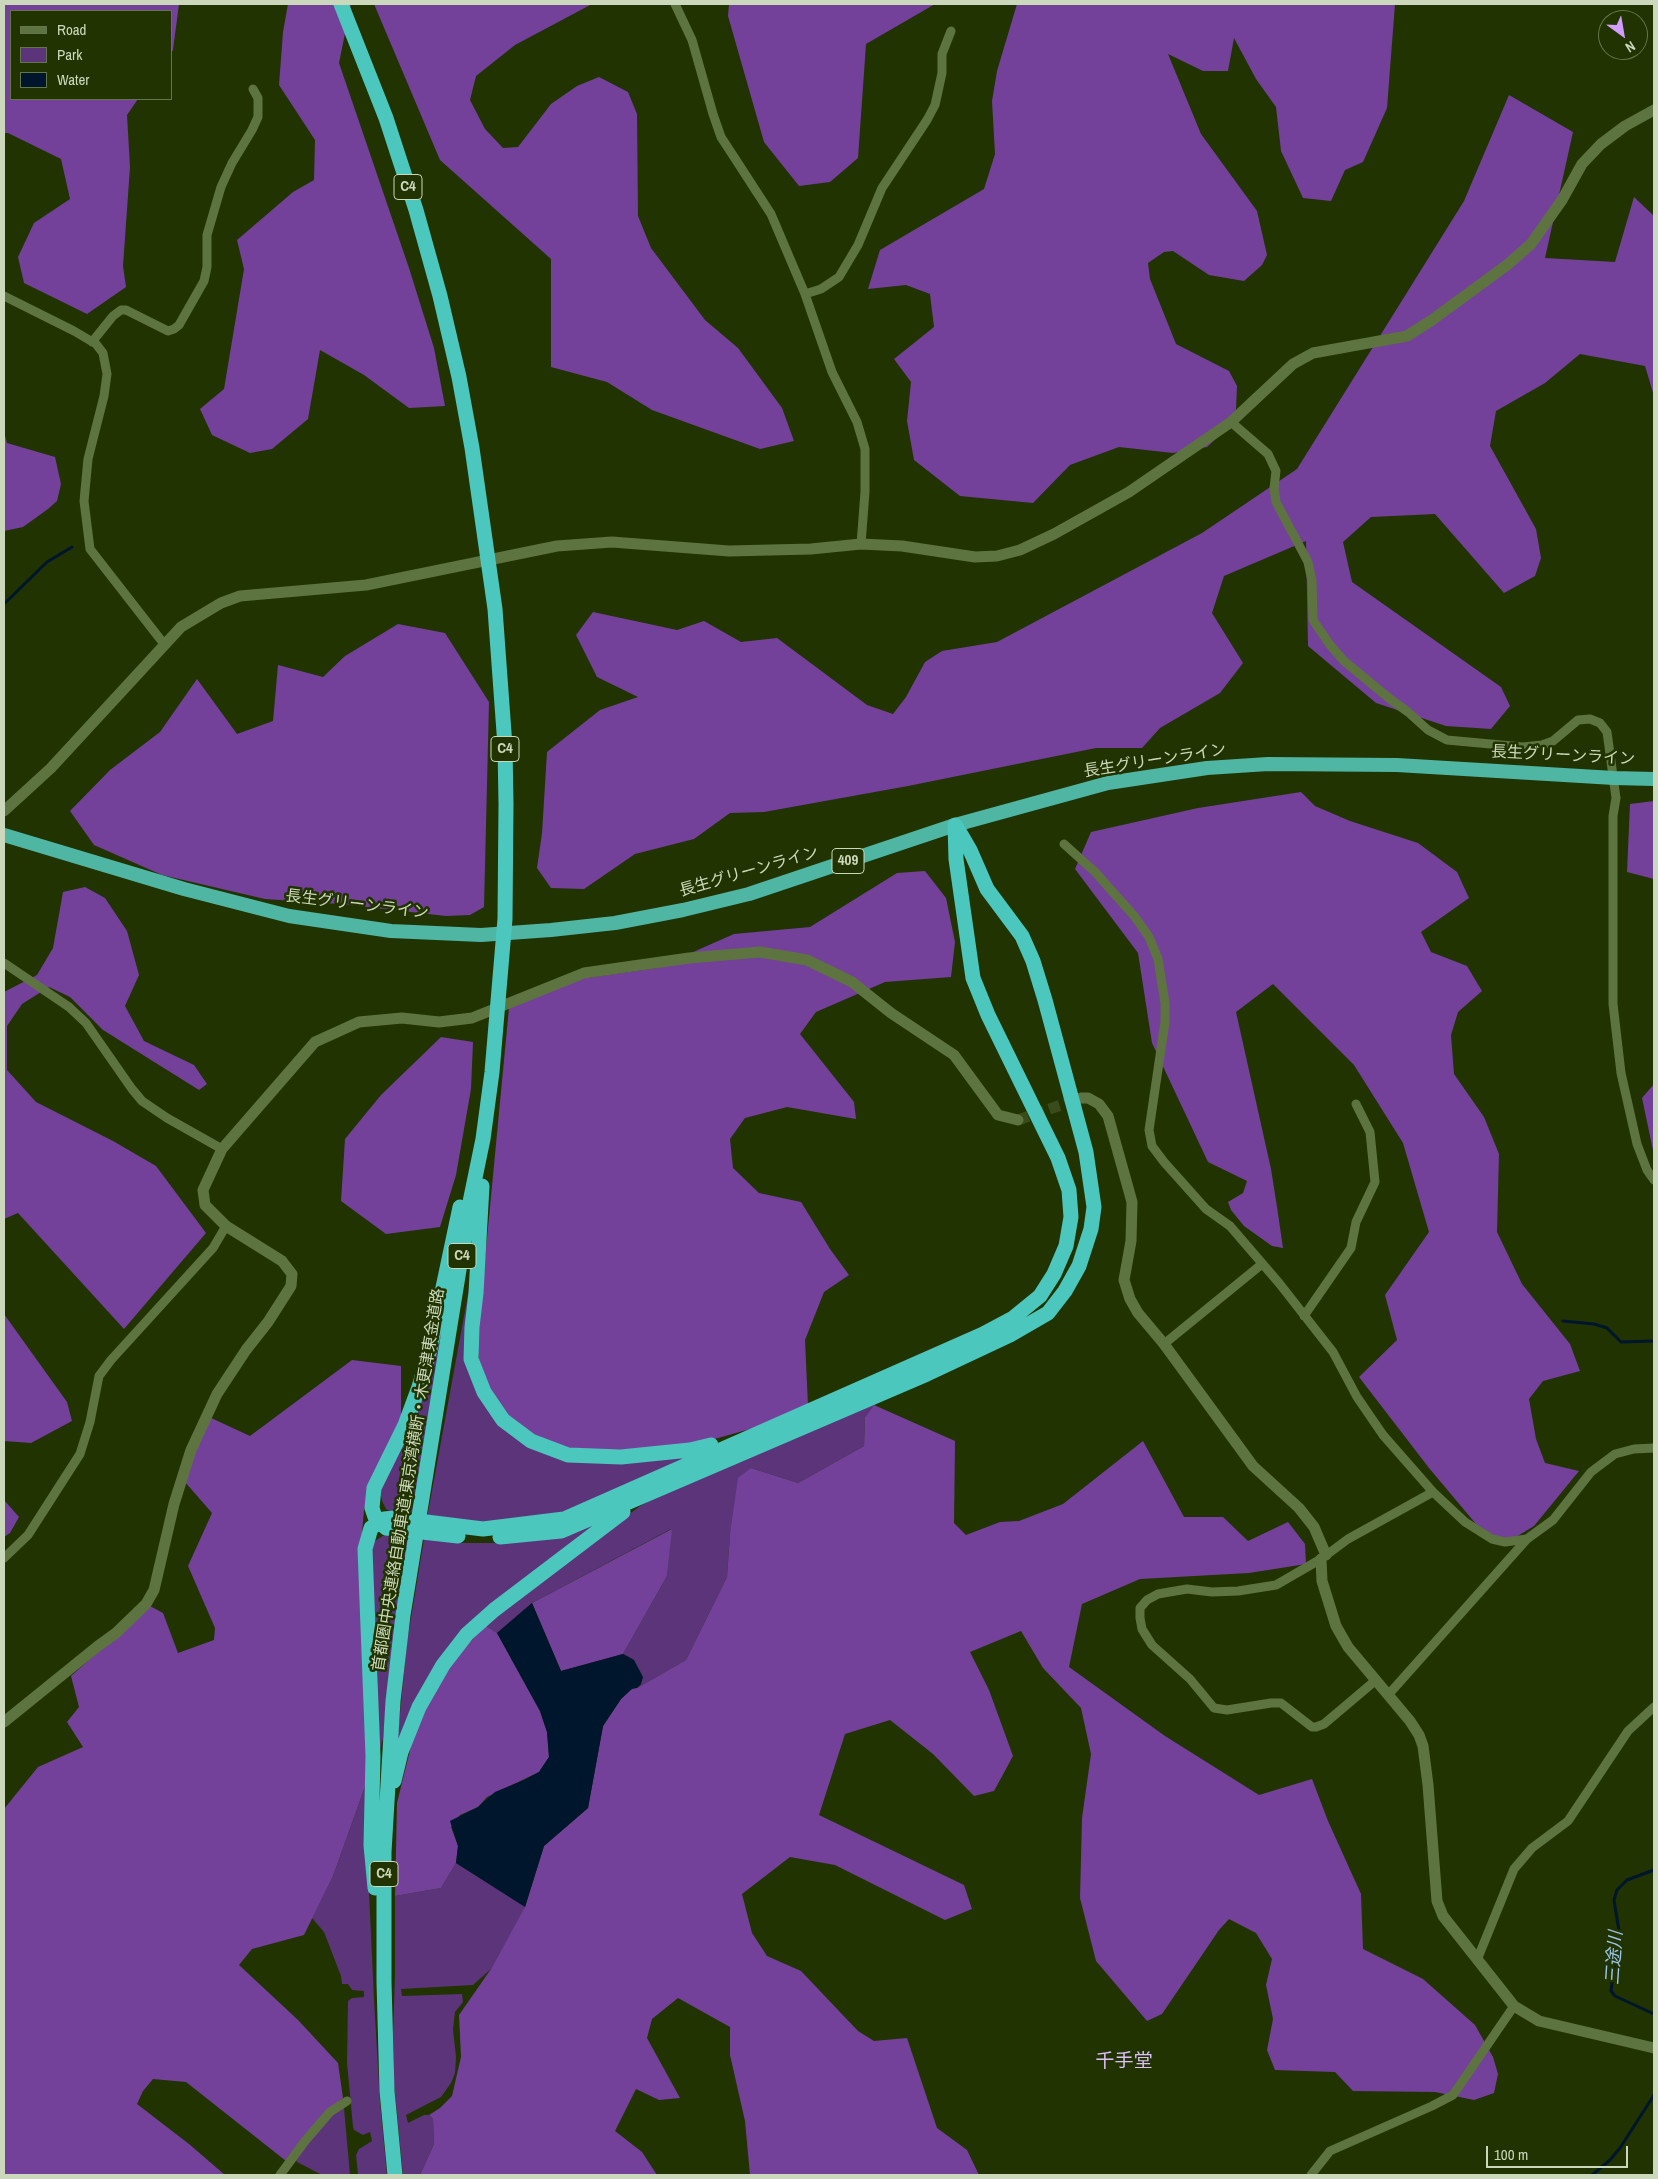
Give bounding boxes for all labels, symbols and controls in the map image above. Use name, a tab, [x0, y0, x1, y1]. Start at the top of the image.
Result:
legend	[10, 10, 172, 100]
north arrow	[1598, 10, 1648, 60]
text: Road	[57, 19, 86, 40]
text: N	[1622, 37, 1639, 57]
text: Park	[57, 44, 82, 65]
text: Water	[57, 69, 89, 90]
road number: C4	[394, 174, 422, 200]
road number: C4	[491, 736, 519, 762]
street label: 長生グリーンライン	[1082, 740, 1228, 782]
street label: 長生グリーンライン	[1491, 743, 1635, 769]
street label: 長生グリーンライン	[677, 843, 821, 901]
road number: 409	[832, 848, 864, 874]
street label: 長生グリーンライン	[284, 887, 430, 923]
road number: C4	[448, 1244, 476, 1268]
street label: 首都圏中央連絡自動車道;東京湾横断・木更津東金道路	[369, 1287, 449, 1673]
road number: C4	[370, 1862, 398, 1886]
water label: 三途川	[1602, 1930, 1628, 1986]
district label: 千手堂	[1096, 2051, 1152, 2073]
scale bar	[1488, 2136, 1630, 2168]
text: 100 m	[1494, 2144, 1528, 2165]

